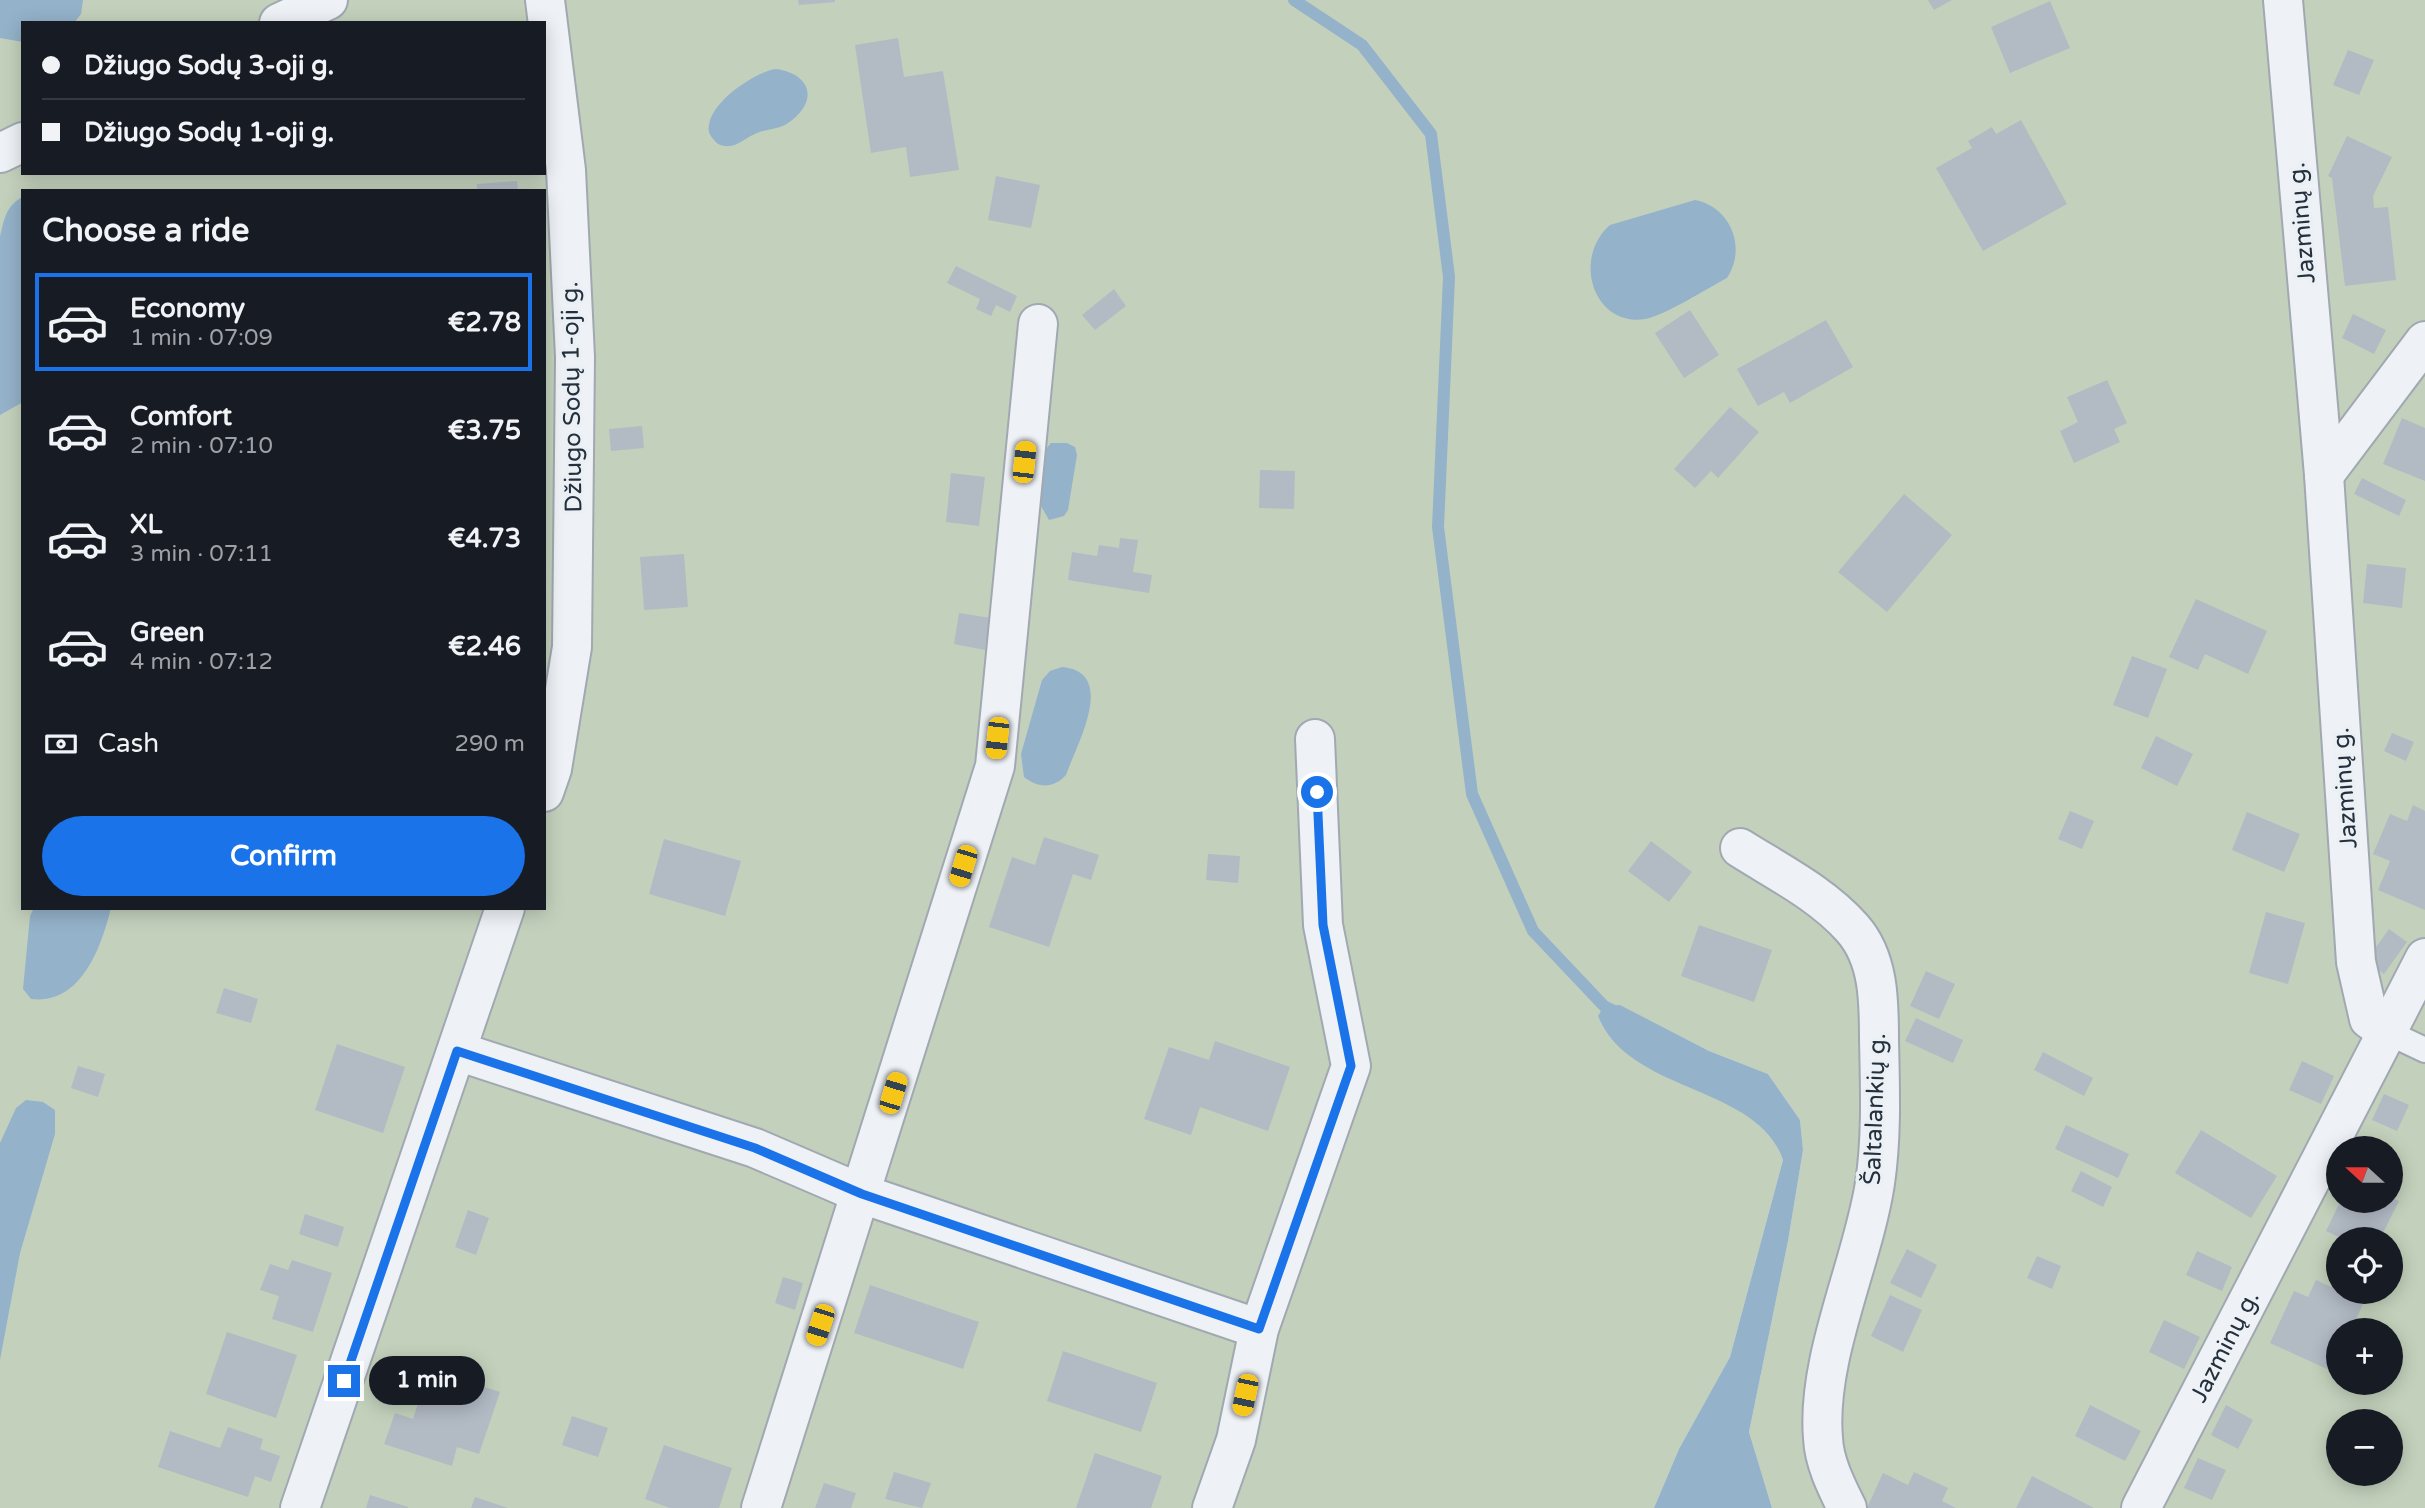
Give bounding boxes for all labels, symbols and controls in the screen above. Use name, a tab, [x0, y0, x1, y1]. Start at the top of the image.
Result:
text: Džiugo Sodų 3-oji g.	[84, 50, 334, 81]
text: Džiugo Sodų 1-oji g.	[84, 117, 334, 148]
street label: Jazminų g.	[2282, 161, 2322, 285]
text: Choose a ride	[42, 212, 249, 250]
street label: Džiugo Sodų 1-oji g.	[555, 281, 589, 513]
icon: car	[46, 291, 109, 354]
text: Economy	[130, 293, 245, 324]
text: €2.78	[448, 307, 521, 338]
text: 1 min · 07:09	[130, 324, 273, 352]
icon: car	[46, 399, 109, 462]
text: Comfort	[130, 401, 232, 432]
text: €3.75	[448, 415, 521, 446]
text: 2 min · 07:10	[130, 432, 273, 460]
car	[1012, 440, 1037, 484]
icon: car	[46, 507, 109, 570]
text: XL	[130, 509, 162, 540]
text: €4.73	[448, 523, 521, 554]
text: 3 min · 07:11	[130, 540, 273, 568]
icon: car	[46, 615, 109, 678]
text: Green	[130, 617, 205, 648]
text: €2.46	[448, 631, 521, 662]
text: 4 min · 07:12	[130, 648, 273, 676]
car	[985, 716, 1010, 760]
icon: cash	[42, 725, 80, 763]
street label: Jazminų g.	[2326, 726, 2364, 850]
text: Cash	[98, 728, 159, 759]
text: 290 m	[455, 730, 525, 758]
route start	[1301, 776, 1333, 808]
button: Confirm	[42, 816, 525, 896]
car	[947, 843, 980, 889]
street label: Šaltalankių g.	[1858, 1032, 1892, 1186]
car	[877, 1070, 910, 1116]
north arrow	[2326, 1136, 2403, 1213]
map controls	[2326, 1136, 2403, 1486]
button: locate	[2326, 1227, 2403, 1304]
street label: Jazminų g.	[2184, 1286, 2265, 1407]
car	[804, 1302, 837, 1348]
button: +	[2326, 1318, 2403, 1395]
callout: 1 min	[368, 1356, 484, 1406]
route end	[328, 1365, 360, 1397]
text: 1 min	[396, 1366, 458, 1394]
car	[1231, 1372, 1260, 1418]
button: −	[2326, 1409, 2403, 1486]

